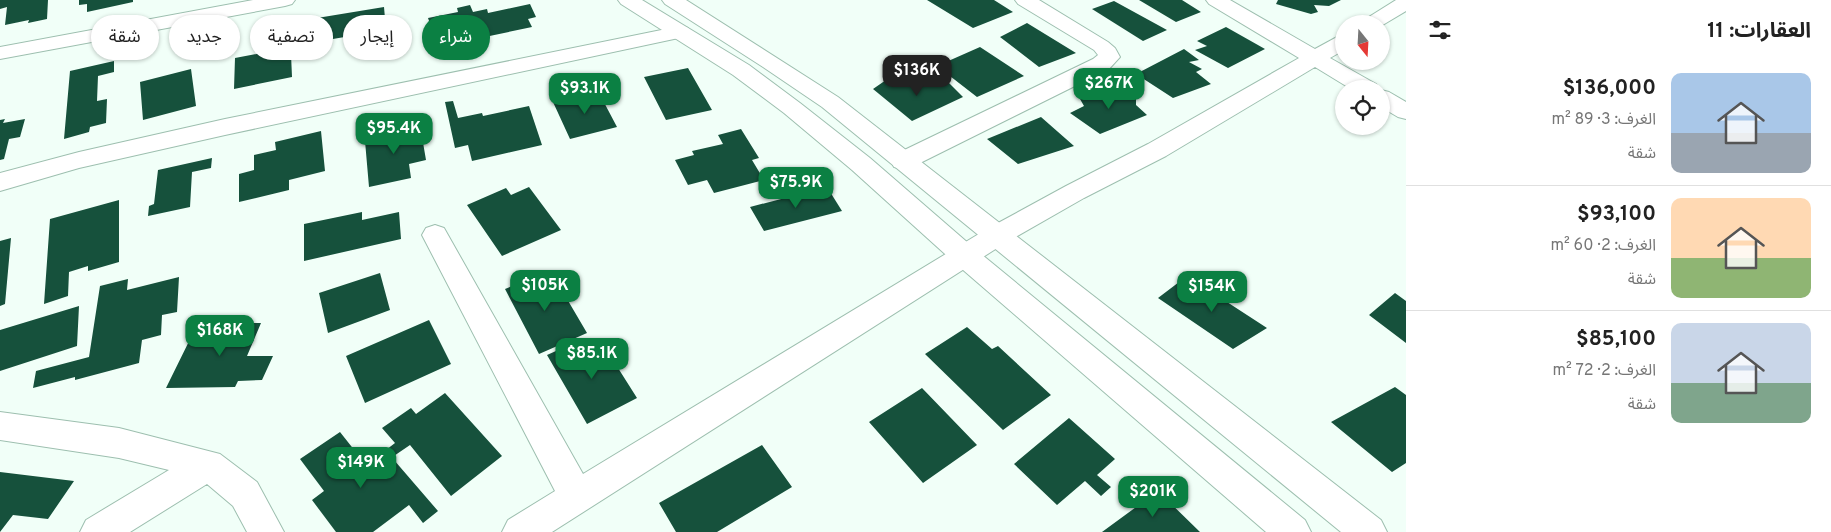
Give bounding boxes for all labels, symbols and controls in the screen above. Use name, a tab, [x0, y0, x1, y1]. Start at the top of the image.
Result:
chip: شقة	[91, 15, 159, 60]
chip: جديد	[169, 15, 240, 60]
chip: تصفية	[250, 15, 333, 60]
chip: إيجار	[343, 15, 412, 60]
chip: شراء	[422, 15, 490, 60]
north arrow	[1335, 15, 1390, 70]
map controls	[1335, 15, 1390, 135]
icon: filters	[1426, 16, 1454, 44]
text: العقارات: 11	[1707, 18, 1811, 45]
pin: $136K	[882, 54, 952, 97]
text: $136K	[894, 61, 940, 81]
pin: $267K	[1074, 68, 1144, 110]
pin: $93.1K	[544, 72, 626, 115]
text: $267K	[1084, 74, 1134, 94]
text: $136,000	[1563, 75, 1656, 102]
text: $93.1K	[560, 79, 610, 99]
button: locate	[1335, 80, 1390, 135]
icon: home	[1711, 93, 1771, 153]
text: الغرف: 3 · 89 m²	[1551, 110, 1656, 130]
pin: $95.4K	[353, 112, 435, 155]
text: $95.4K	[367, 119, 421, 139]
text: شقة	[1628, 144, 1656, 164]
pin: $75.9K	[755, 166, 837, 209]
text: $75.9K	[769, 173, 823, 193]
text: $93,100	[1577, 201, 1656, 228]
icon: home	[1711, 218, 1771, 278]
text: الغرف: 2 · 60 m²	[1550, 236, 1656, 256]
pin: $105K	[510, 270, 580, 312]
pin: $154K	[1177, 270, 1247, 313]
text: شقة	[1628, 270, 1656, 290]
text: $105K	[521, 276, 569, 296]
text: $154K	[1188, 277, 1236, 297]
pin: $168K	[185, 314, 255, 357]
text: $168K	[196, 321, 244, 341]
text: $85,100	[1576, 326, 1656, 353]
pin: $85.1K	[551, 338, 633, 380]
icon: home	[1711, 343, 1771, 403]
text: $85.1K	[566, 344, 618, 364]
text: الغرف: 2 · 72 m²	[1552, 361, 1656, 381]
text: شقة	[1628, 395, 1656, 415]
pin: $149K	[326, 446, 396, 489]
text: $149K	[337, 453, 385, 473]
pin: $201K	[1118, 476, 1188, 518]
text: $201K	[1129, 482, 1177, 502]

